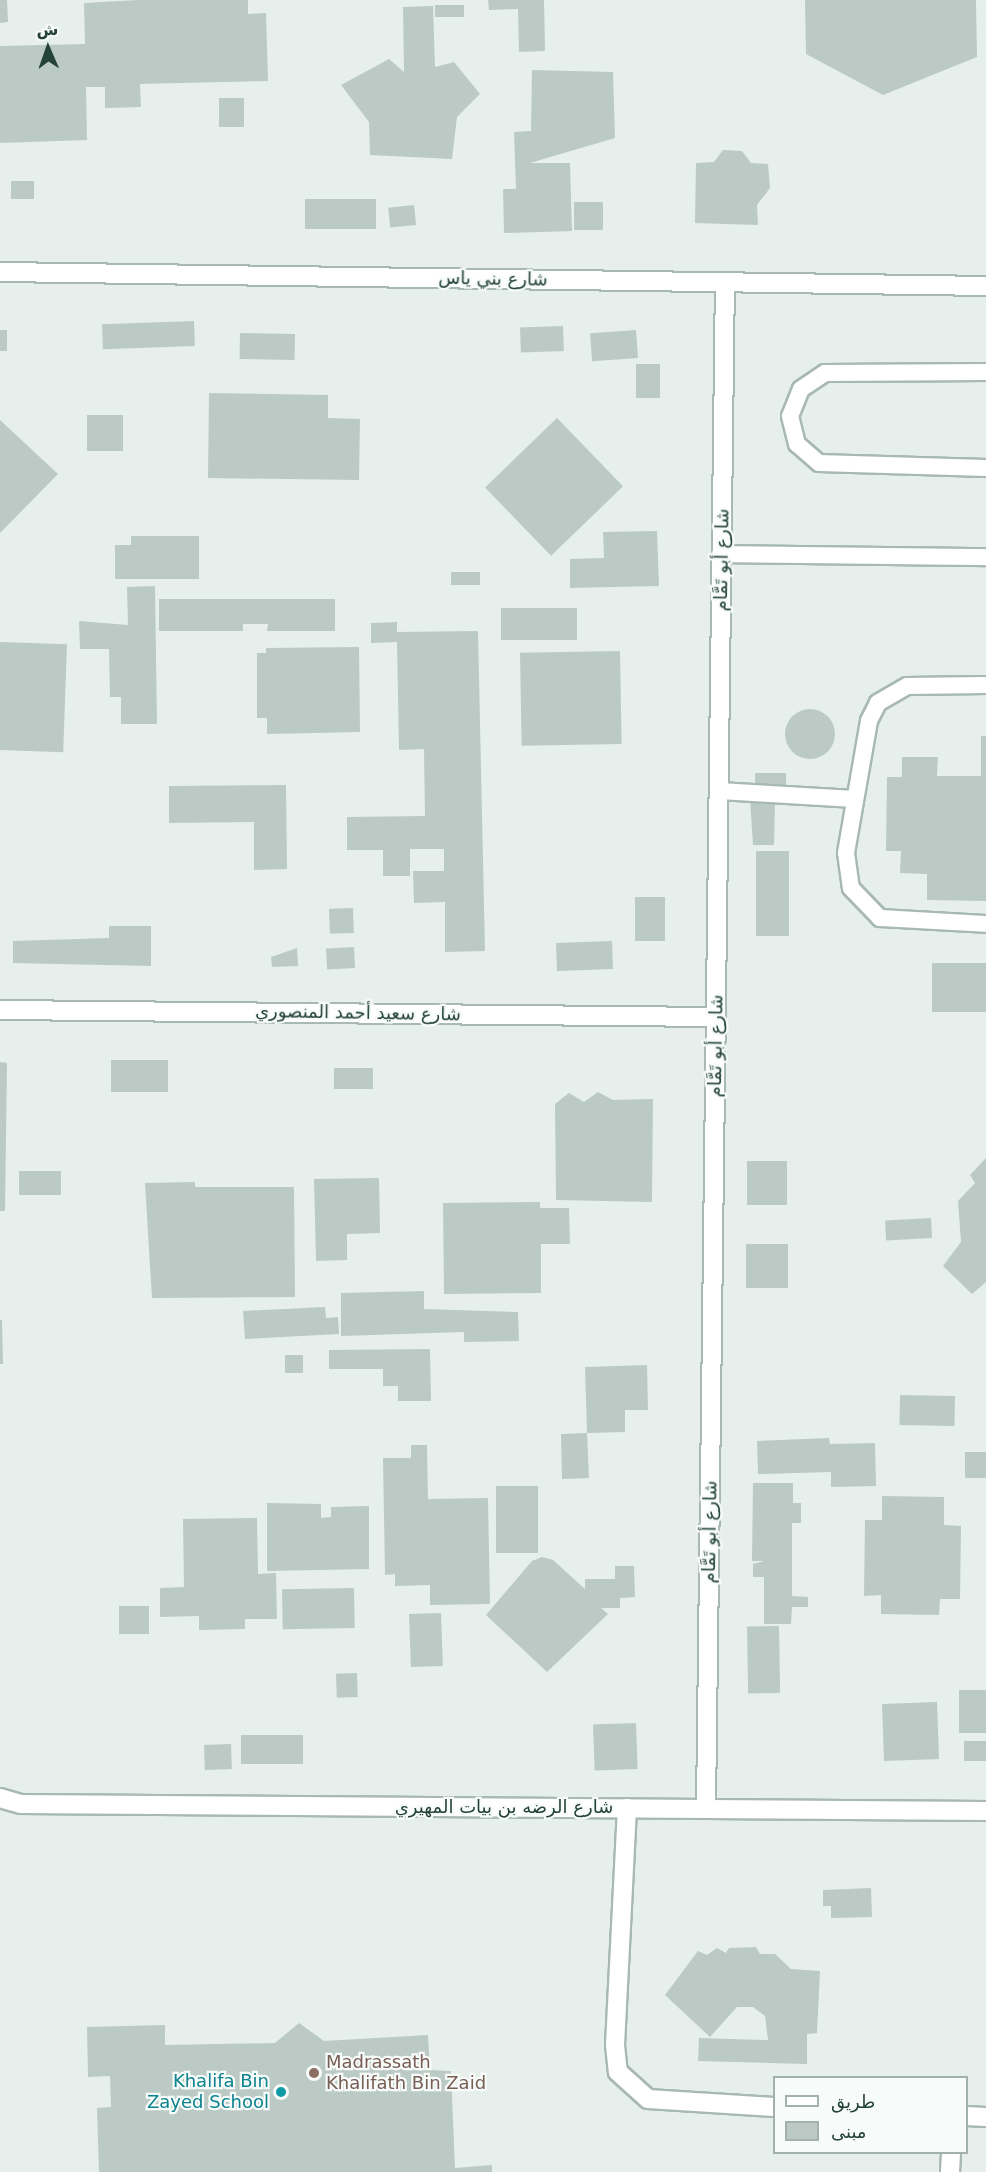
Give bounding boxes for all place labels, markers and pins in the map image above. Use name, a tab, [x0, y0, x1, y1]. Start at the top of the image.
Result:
place label: Madrassath Khalifath Bin Zaid	[326, 2052, 486, 2094]
marker: Madrassath Khalifath Bin Zaid	[307, 2066, 321, 2080]
place label: Khalifa Bin Zayed School	[147, 2071, 269, 2114]
marker: Khalifa Bin Zayed School	[274, 2085, 288, 2099]

